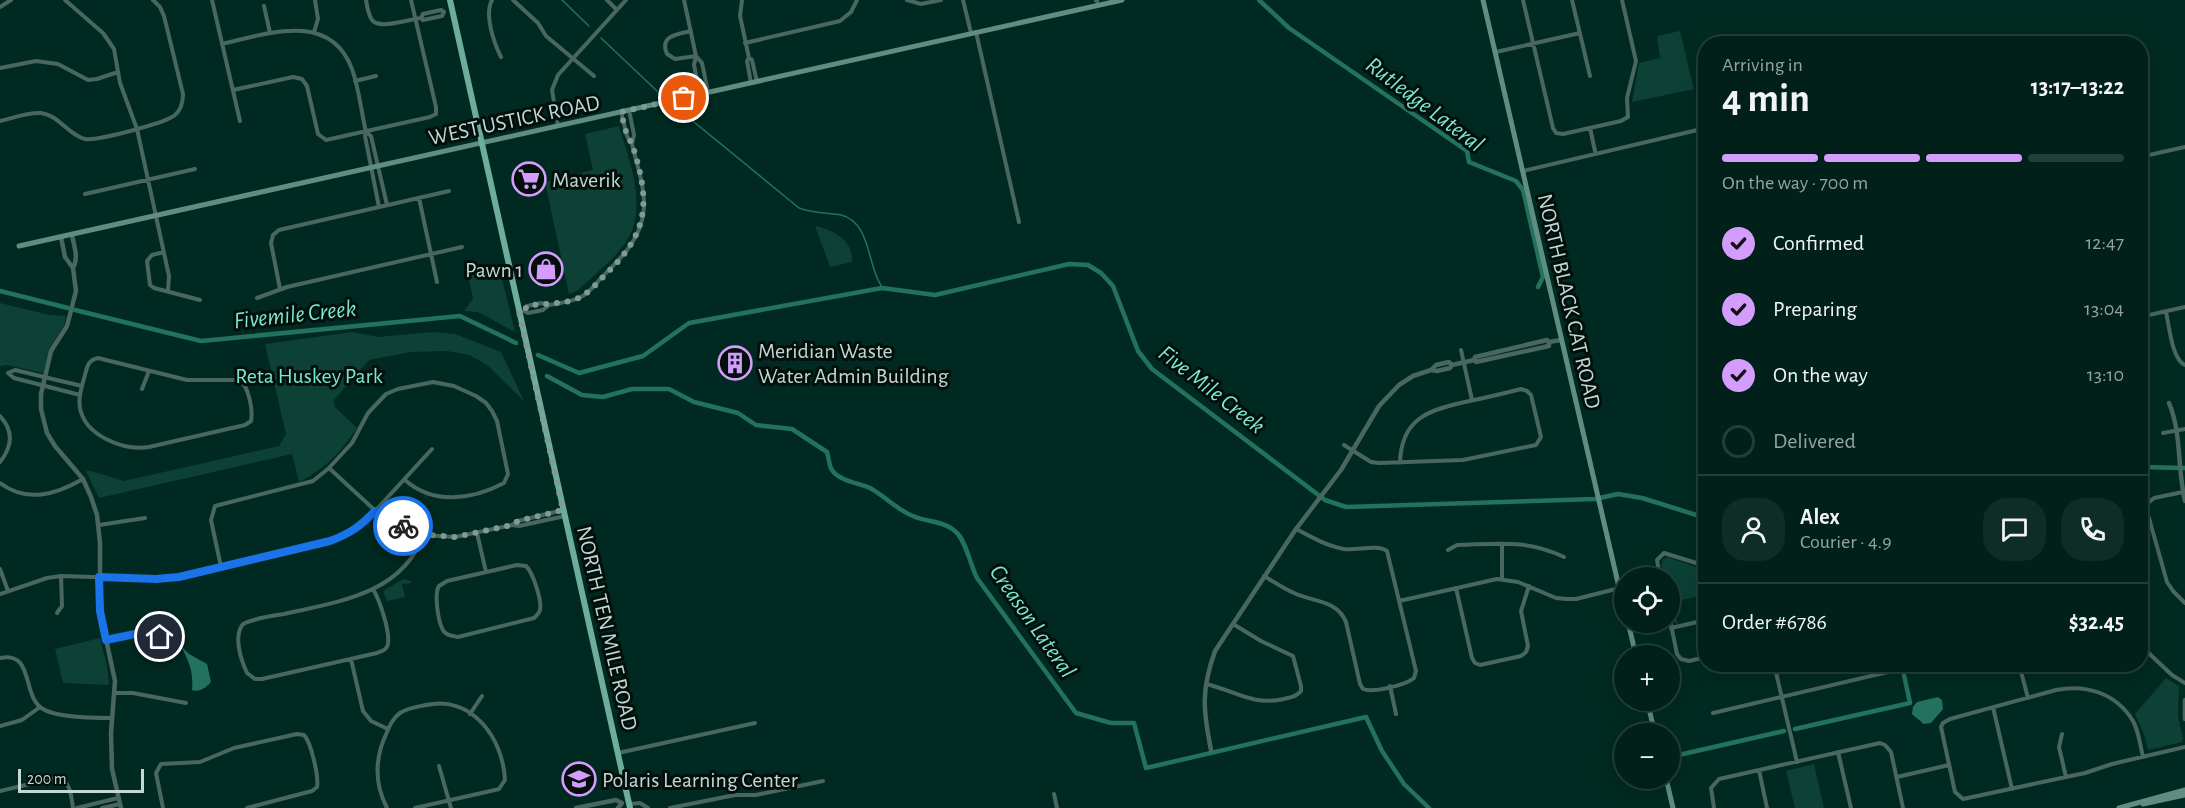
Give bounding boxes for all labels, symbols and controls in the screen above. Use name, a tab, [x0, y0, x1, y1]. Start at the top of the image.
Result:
water label: Rutledge Lateral	[1361, 53, 1488, 157]
text: Arriving in	[1722, 55, 1803, 75]
pin	[658, 72, 709, 123]
text: 13:17–13:22	[2031, 76, 2124, 98]
text: 4 min	[1722, 80, 1810, 119]
icon: bag	[667, 81, 700, 114]
street label: WEST USTICK ROAD	[427, 91, 602, 149]
supermarket icon: Maverik	[511, 161, 547, 197]
place label: Maverik	[552, 169, 621, 191]
text: On the way · 700 m	[1722, 173, 1868, 193]
street label: NORTH BLACK CAT ROAD	[1534, 192, 1604, 411]
icon: check	[1722, 227, 1755, 260]
text: Confirmed	[1773, 232, 1864, 254]
text: 12:47	[2085, 233, 2124, 253]
shop icon: Pawn 1	[528, 251, 564, 287]
place label: Pawn 1	[465, 259, 523, 281]
icon: check	[1722, 293, 1755, 326]
water label: Fivemile Creek	[233, 297, 358, 333]
text: Preparing	[1773, 298, 1857, 320]
text: 13:04	[2084, 299, 2124, 319]
place label: Meridian Waste Water Admin Building	[758, 340, 949, 387]
water label: Five Mile Creek	[1154, 341, 1269, 438]
building icon: Meridian Waste Water Admin Building	[717, 345, 753, 381]
icon: check	[1722, 359, 1755, 392]
text: On the way	[1773, 364, 1868, 386]
park label: Reta Huskey Park	[235, 365, 383, 387]
text: 13:10	[2087, 365, 2124, 385]
text: Delivered	[1773, 430, 1856, 452]
courier	[373, 496, 433, 556]
button: person	[1722, 498, 1785, 561]
button: chat	[1983, 498, 2046, 561]
button: phone	[2061, 498, 2124, 561]
text: Alex	[1800, 506, 1840, 528]
icon: bike	[387, 510, 420, 543]
street label: NORTH TEN MILE ROAD	[573, 524, 641, 732]
text: Courier · 4.9	[1800, 532, 1892, 552]
water label: Creason Lateral	[985, 561, 1080, 683]
map controls	[1614, 567, 1680, 789]
button: locate	[1614, 567, 1680, 633]
pin	[134, 611, 185, 662]
text: Order #6786	[1722, 611, 1827, 633]
text: $32.45	[2069, 611, 2124, 633]
icon: home	[143, 620, 176, 653]
button: +	[1614, 645, 1680, 711]
button: −	[1614, 723, 1680, 789]
school or university icon: Polaris Learning Center	[561, 761, 597, 797]
scale bar	[18, 766, 144, 794]
place label: Polaris Learning Center	[602, 769, 798, 791]
text: 200 m	[27, 771, 67, 787]

